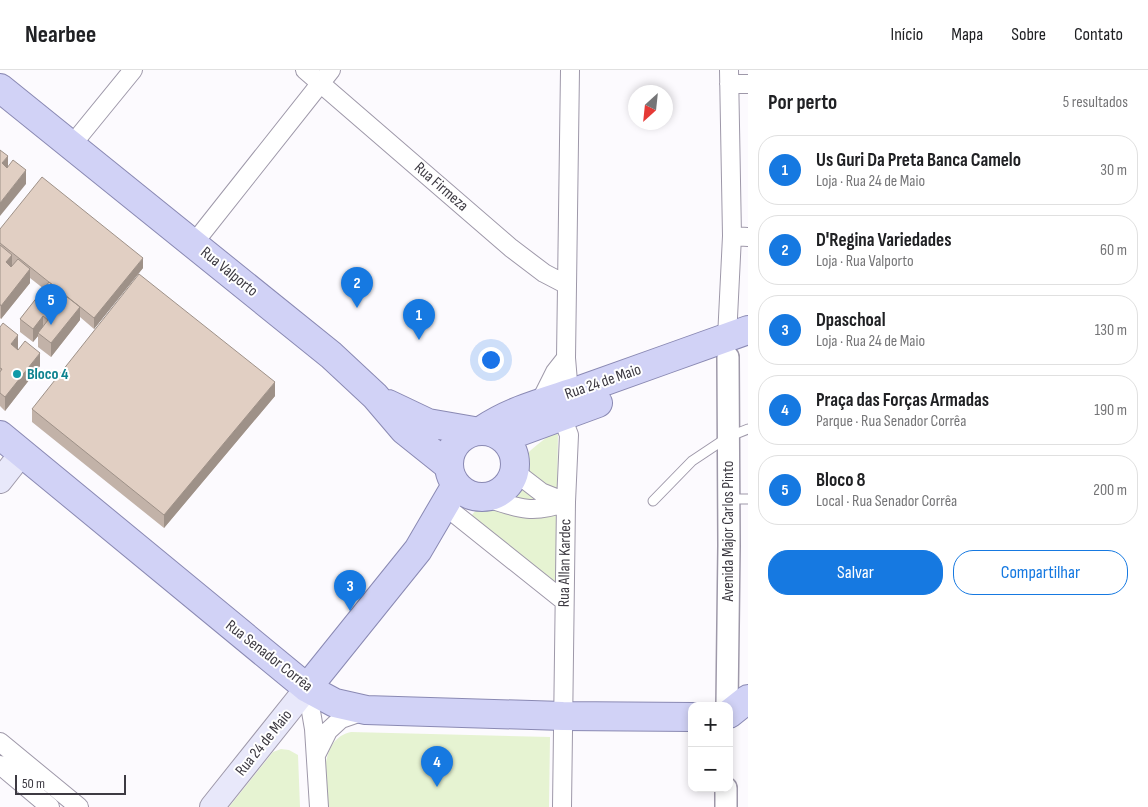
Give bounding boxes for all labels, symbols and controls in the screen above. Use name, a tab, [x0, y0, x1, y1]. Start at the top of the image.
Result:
text: Nearbee	[25, 20, 96, 49]
text: Início	[891, 24, 923, 45]
text: Mapa	[951, 24, 983, 45]
text: Sobre	[1011, 24, 1046, 45]
text: Contato	[1074, 24, 1123, 45]
north arrow	[628, 85, 673, 130]
text: Por perto	[768, 90, 837, 115]
text: 5 resultados	[1063, 93, 1128, 112]
text: Us Guri Da Preta Banca Camelo	[816, 149, 1021, 172]
street label: Rua Firmeza	[410, 158, 472, 216]
text: 1	[782, 161, 788, 180]
text: 30 m	[1100, 161, 1127, 180]
text: Loja · Rua 24 de Maio	[816, 172, 925, 191]
text: D'Regina Variedades	[816, 229, 952, 252]
text: 2	[781, 241, 789, 260]
text: 60 m	[1100, 241, 1127, 260]
street label: Rua Valporto	[197, 243, 261, 301]
text: Loja · Rua Valporto	[816, 252, 914, 271]
pin: 2	[341, 267, 373, 308]
pin: 5	[35, 284, 67, 325]
pin: 1	[403, 299, 435, 340]
text: Dpaschoal	[816, 309, 886, 332]
text: 3	[781, 321, 789, 340]
text: 130 m	[1095, 321, 1127, 340]
text: Loja · Rua 24 de Maio	[816, 332, 925, 351]
your location	[478, 347, 504, 373]
street label: Rua 24 de Maio	[562, 360, 644, 404]
place label: Bloco 4	[27, 365, 69, 384]
marker: Bloco 4	[11, 368, 23, 380]
text: Praça das Forças Armadas	[816, 389, 989, 412]
text: 4	[781, 401, 789, 420]
text: 190 m	[1094, 401, 1127, 420]
text: Parque · Rua Senador Corrêa	[816, 412, 966, 431]
street label: Avenida Major Carlos Pinto	[719, 461, 738, 602]
text: Bloco 8	[816, 469, 865, 492]
text: 5	[781, 481, 789, 500]
text: 200 m	[1093, 481, 1127, 500]
text: Local · Rua Senador Corrêa	[816, 492, 957, 511]
street label: Rua Allan Kardec	[555, 519, 575, 607]
button: Salvar	[768, 550, 943, 595]
button: Compartilhar	[953, 550, 1128, 595]
pin: 3	[334, 570, 366, 611]
street label: Rua Senador Corrêa	[222, 616, 316, 696]
map controls	[688, 702, 733, 792]
button: +	[688, 702, 733, 747]
street label: Rua 24 de Maio	[232, 706, 296, 780]
pin: 4	[421, 746, 453, 787]
button: −	[688, 747, 733, 792]
scale bar	[15, 772, 126, 795]
text: 50 m	[22, 775, 45, 792]

